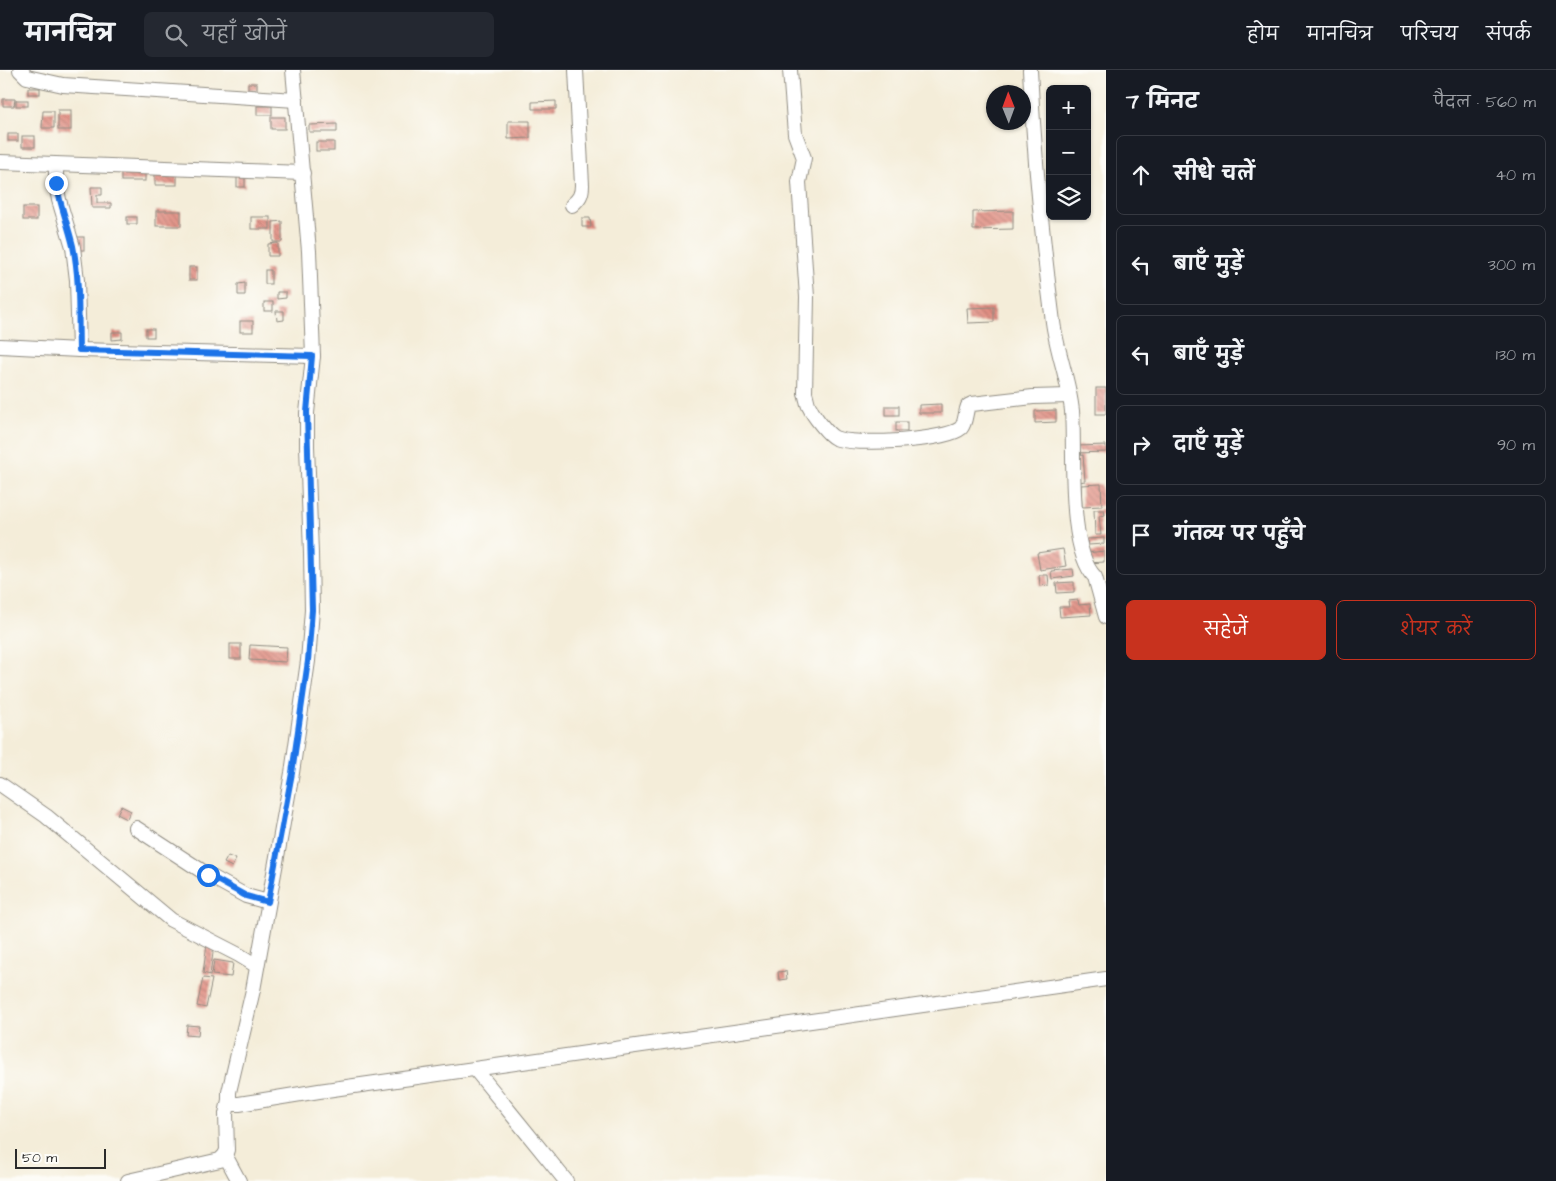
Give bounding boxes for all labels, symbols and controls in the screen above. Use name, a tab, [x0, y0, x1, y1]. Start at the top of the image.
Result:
search box	[144, 12, 494, 57]
text: मानचित्र	[25, 17, 114, 51]
icon: search	[162, 21, 190, 49]
text: यहाँ खोजें	[202, 21, 287, 48]
text: होम	[1247, 22, 1279, 47]
text: मानचित्र	[1307, 22, 1373, 47]
text: परिचय	[1401, 22, 1458, 47]
text: संपर्क	[1486, 22, 1531, 47]
north arrow	[986, 85, 1031, 130]
map controls	[1046, 85, 1091, 220]
button: +	[1046, 85, 1091, 130]
text: 7 मिनट	[1126, 87, 1198, 116]
text: पैदल · 560 m	[1434, 91, 1536, 113]
button: −	[1046, 130, 1091, 175]
icon: ahead	[1127, 161, 1155, 189]
text: सीधे चलें	[1174, 161, 1255, 188]
text: 40 m	[1495, 164, 1535, 186]
route end	[45, 172, 68, 195]
button: layers	[1046, 175, 1091, 220]
icon: left	[1127, 251, 1155, 279]
text: बाएँ मुड़ें	[1174, 251, 1243, 278]
text: 300 m	[1488, 254, 1535, 276]
icon: left	[1127, 341, 1155, 369]
text: बाएँ मुड़ें	[1174, 341, 1243, 368]
text: 130 m	[1496, 344, 1535, 366]
icon: right	[1127, 431, 1155, 459]
text: दाएँ मुड़ें	[1174, 431, 1243, 458]
text: 90 m	[1497, 434, 1535, 456]
icon: arrive	[1127, 521, 1155, 549]
text: गंतव्य पर पहुँचे	[1174, 521, 1305, 548]
button: सहेजें	[1126, 600, 1326, 660]
button: शेयर करें	[1336, 600, 1536, 660]
route start	[197, 864, 220, 887]
scale bar	[15, 1146, 106, 1169]
text: 50 m	[22, 1148, 57, 1168]

